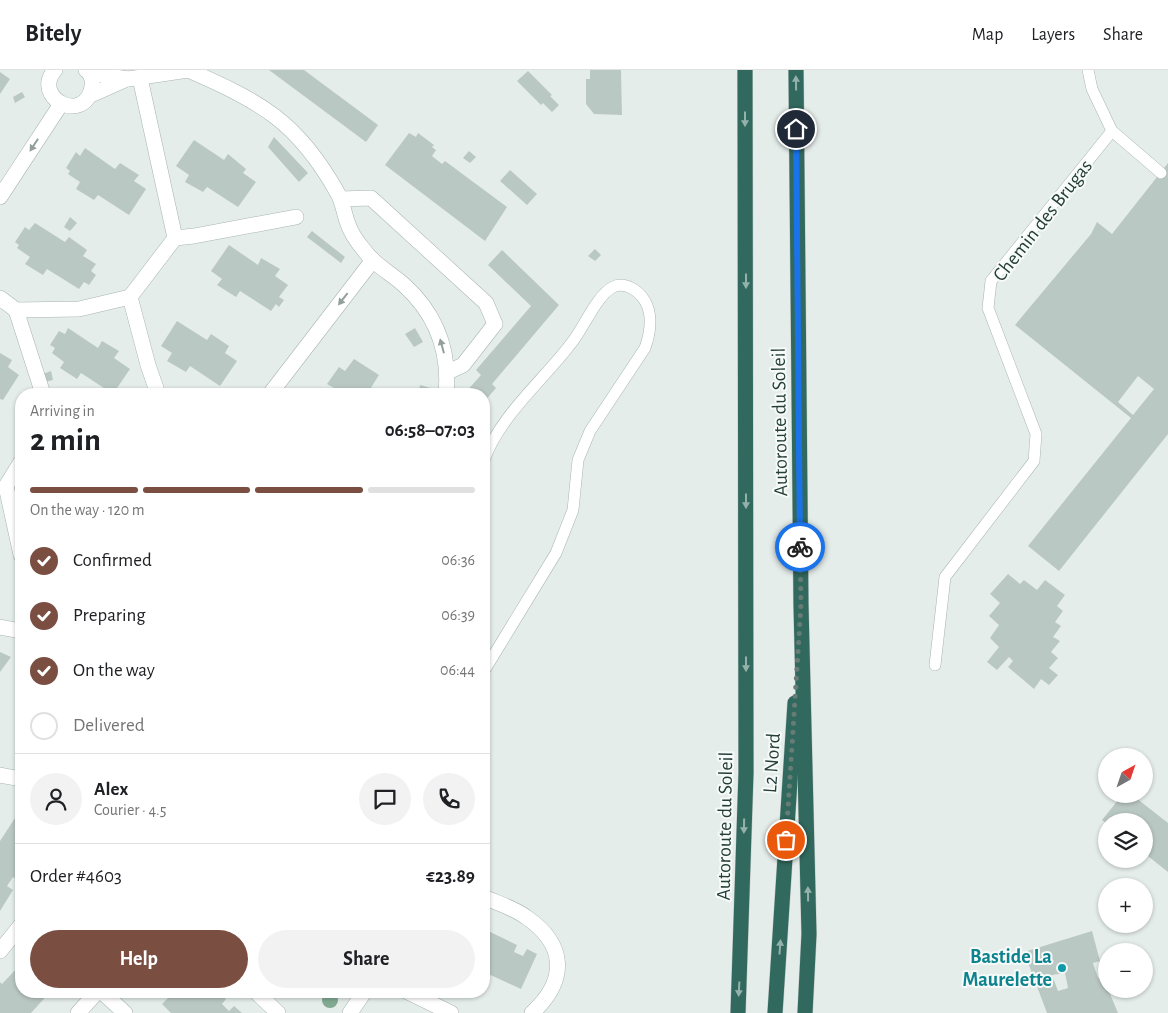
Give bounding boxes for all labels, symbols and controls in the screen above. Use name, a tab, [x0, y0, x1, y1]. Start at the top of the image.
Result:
text: Bitely	[25, 22, 81, 46]
text: Map	[972, 26, 1003, 44]
text: Layers	[1031, 26, 1075, 44]
text: Share	[1103, 26, 1143, 44]
one-way arrow	[792, 75, 800, 91]
pin	[775, 108, 817, 150]
one-way arrow	[741, 111, 749, 127]
icon: home	[782, 115, 810, 143]
one-way arrow	[29, 138, 39, 152]
street label: Chemin des Brugas	[989, 156, 1096, 285]
one-way arrow	[742, 273, 750, 289]
one-way arrow	[338, 292, 349, 305]
one-way arrow	[438, 338, 446, 353]
street label: Autoroute du Soleil	[769, 347, 791, 497]
text: Arriving in	[30, 403, 95, 419]
text: 06:58–07:03	[385, 421, 475, 440]
text: 2 min	[30, 424, 101, 456]
one-way arrow	[742, 494, 750, 510]
text: On the way · 120 m	[30, 502, 145, 518]
courier	[775, 522, 825, 572]
icon: bike	[786, 533, 814, 561]
icon: check	[30, 547, 58, 575]
text: Confirmed	[73, 551, 152, 570]
text: 06:36	[441, 552, 475, 568]
icon: check	[30, 602, 58, 630]
text: Preparing	[73, 606, 146, 625]
text: 06:39	[441, 607, 475, 623]
one-way arrow	[742, 656, 750, 672]
icon: check	[30, 657, 58, 685]
text: On the way	[73, 661, 155, 680]
text: 06:44	[440, 662, 475, 678]
text: Delivered	[73, 716, 145, 735]
street label: L2 Nord	[760, 732, 784, 794]
north arrow	[1098, 748, 1152, 802]
map controls	[1098, 748, 1153, 998]
street label: Autoroute du Soleil	[714, 751, 736, 901]
button: person	[30, 773, 82, 825]
button: chat	[359, 773, 411, 825]
button: phone	[423, 773, 475, 825]
text: Alex	[94, 780, 128, 799]
text: Courier · 4.5	[94, 802, 166, 818]
button: layers	[1098, 813, 1153, 868]
one-way arrow	[740, 819, 748, 835]
pin	[765, 819, 807, 861]
icon: bag	[772, 826, 800, 854]
text: Order #4603	[30, 867, 122, 886]
text: €23.89	[426, 867, 475, 886]
button: +	[1098, 878, 1153, 933]
one-way arrow	[804, 886, 812, 902]
button: Help	[30, 930, 248, 988]
button: Share	[258, 930, 475, 988]
one-way arrow	[776, 939, 784, 955]
button: −	[1098, 943, 1153, 998]
place label: Bastide La Maurelette	[962, 947, 1052, 990]
marker: Bastide La Maurelette	[1056, 962, 1068, 974]
one-way arrow	[735, 981, 743, 997]

